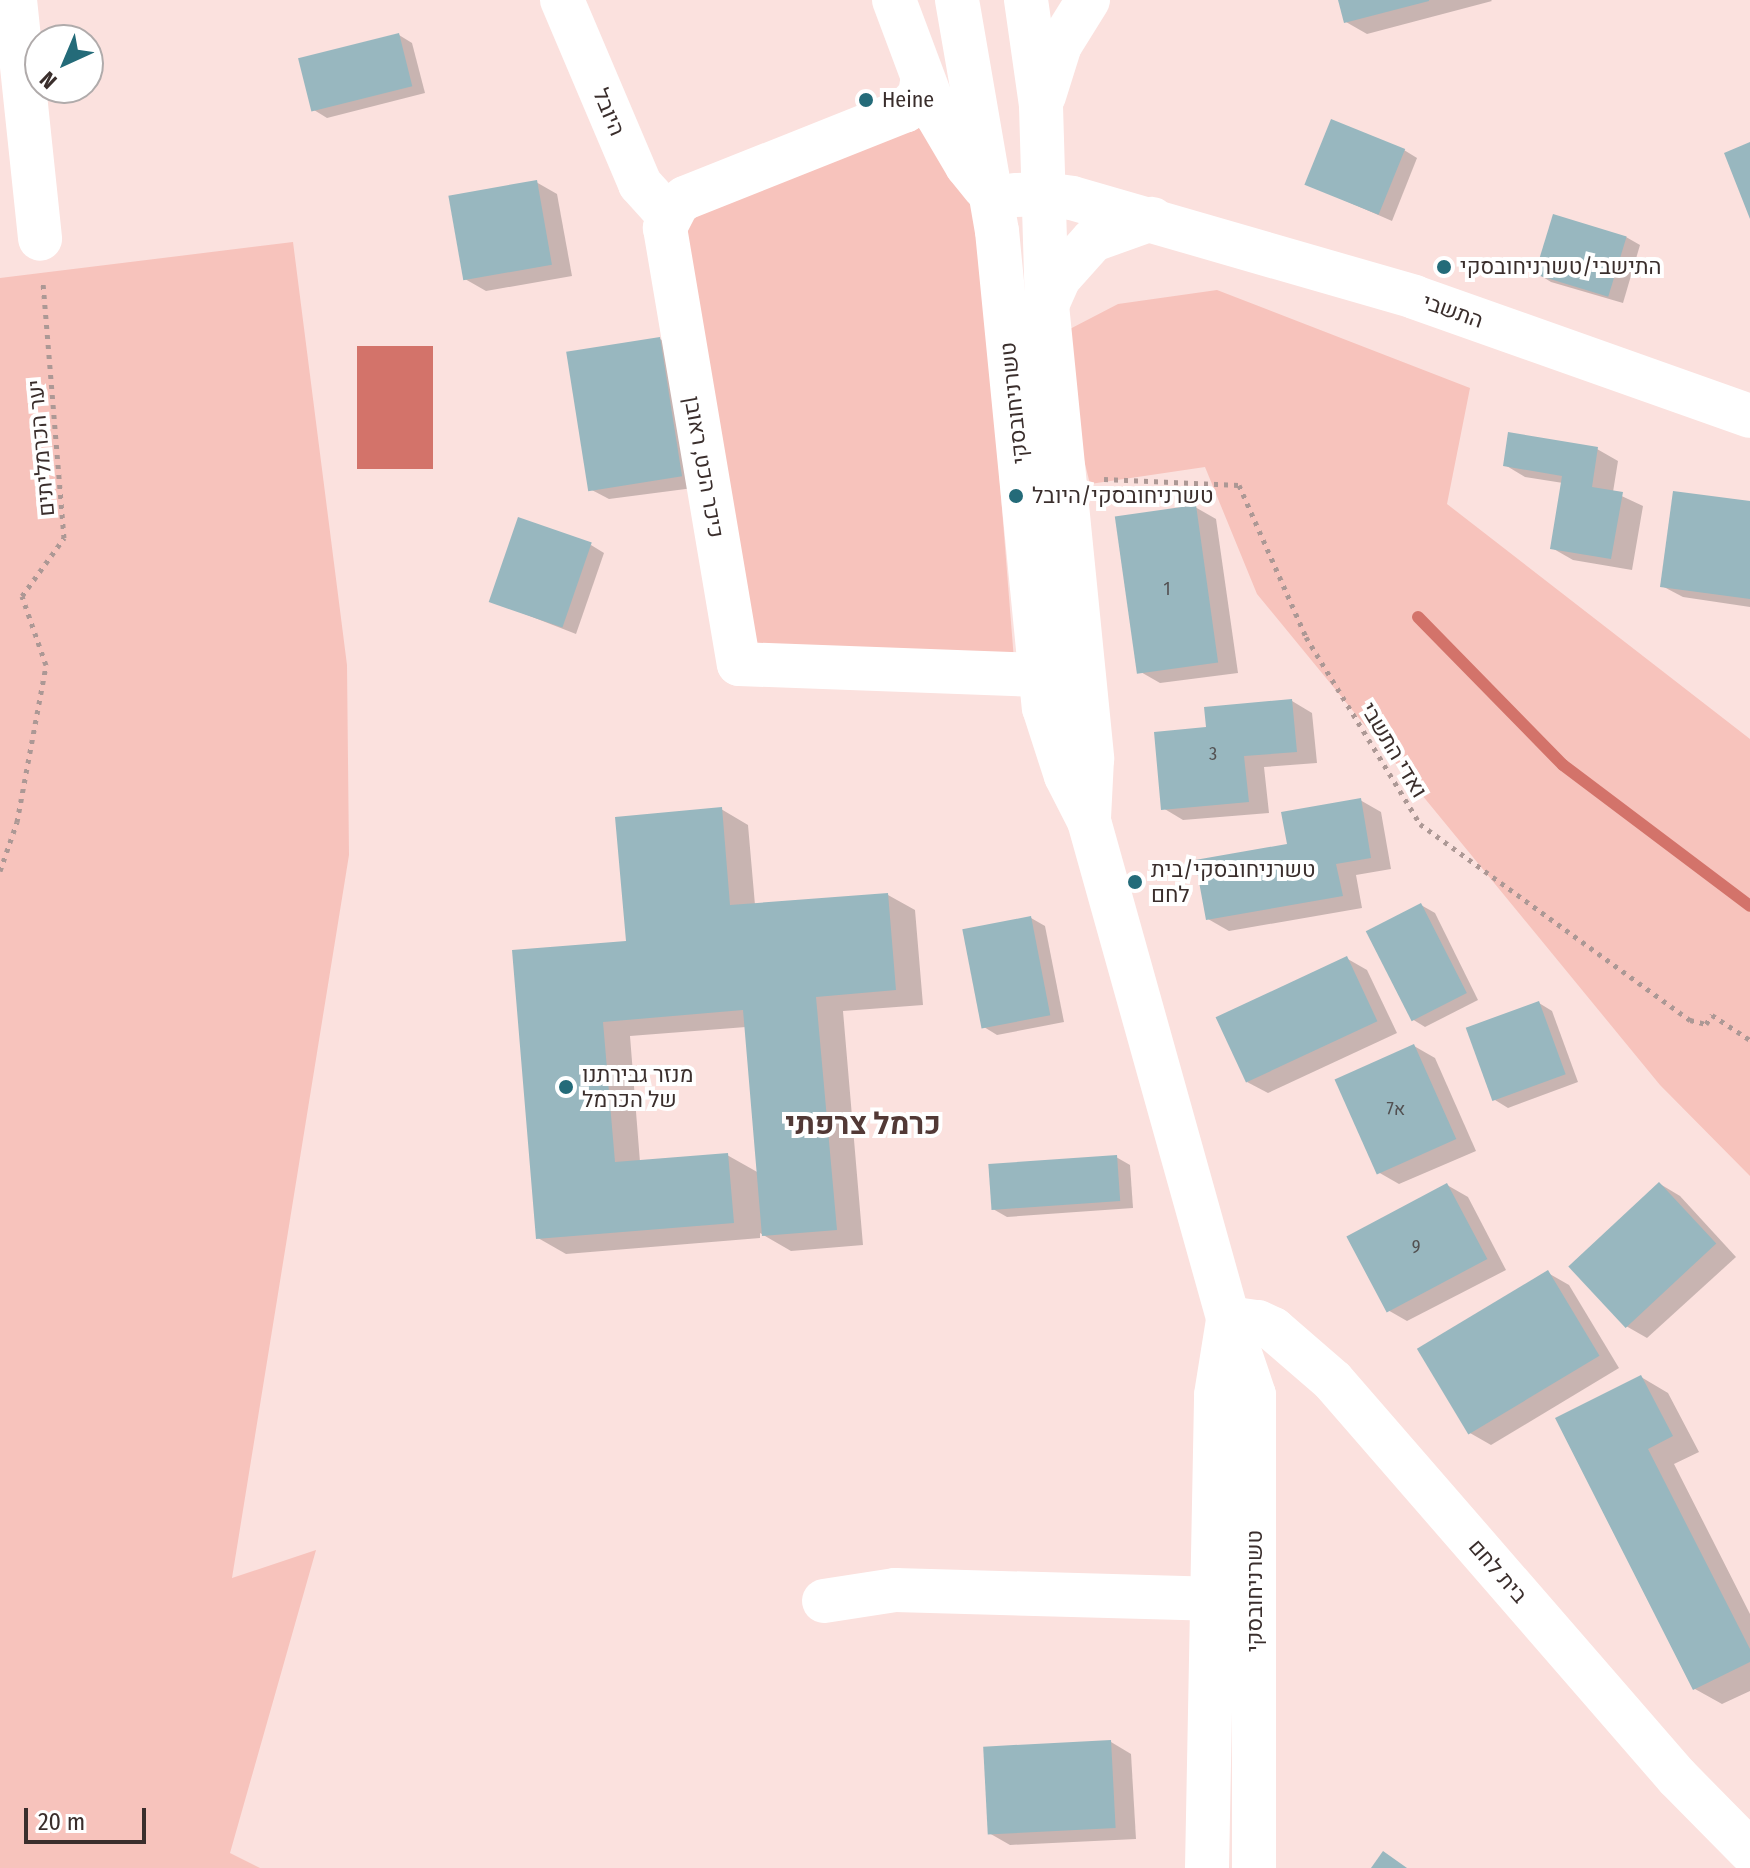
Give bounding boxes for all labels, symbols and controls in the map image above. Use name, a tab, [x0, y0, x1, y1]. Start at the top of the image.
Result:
north arrow	[24, 24, 104, 104]
text: N	[34, 66, 62, 94]
street label: היובל	[587, 84, 631, 140]
place label: Heine	[882, 87, 934, 113]
marker: Heine	[857, 91, 875, 109]
place label: התישבי/טשרניחובסקי	[1460, 254, 1662, 280]
marker: התישבי/טשרניחובסקי	[1435, 258, 1453, 276]
street label: התשבי	[1419, 288, 1487, 334]
street label: טשרניחובסקי	[994, 341, 1034, 465]
street label: יער הכרמליתים	[22, 379, 60, 517]
street label: כיכר הכט, ראובן	[679, 394, 729, 540]
place label: טשרניחובסקי/היובל	[1032, 483, 1213, 509]
marker: טשרניחובסקי/היובל	[1007, 487, 1025, 505]
house number: 1	[1163, 578, 1171, 600]
street label: ואדי התשבי	[1355, 698, 1433, 802]
house number: 3	[1209, 743, 1217, 765]
place label: טשרניחובסקי/בית לחם	[1151, 856, 1315, 908]
marker: טשרניחובסקי/בית לחם	[1126, 873, 1144, 891]
place label: מנזר גבירתנו של הכרמל	[582, 1061, 693, 1112]
marker: מנזר גבירתנו של הכרמל	[557, 1078, 575, 1096]
house number: 7א	[1387, 1098, 1405, 1120]
district label: כרמל צרפתי	[785, 1106, 941, 1142]
house number: 9	[1412, 1236, 1420, 1258]
street label: טשרניחובסקי	[1242, 1530, 1268, 1652]
street label: בית לחם	[1463, 1534, 1533, 1608]
scale bar	[28, 1792, 150, 1842]
text: 20 m	[38, 1808, 85, 1836]

